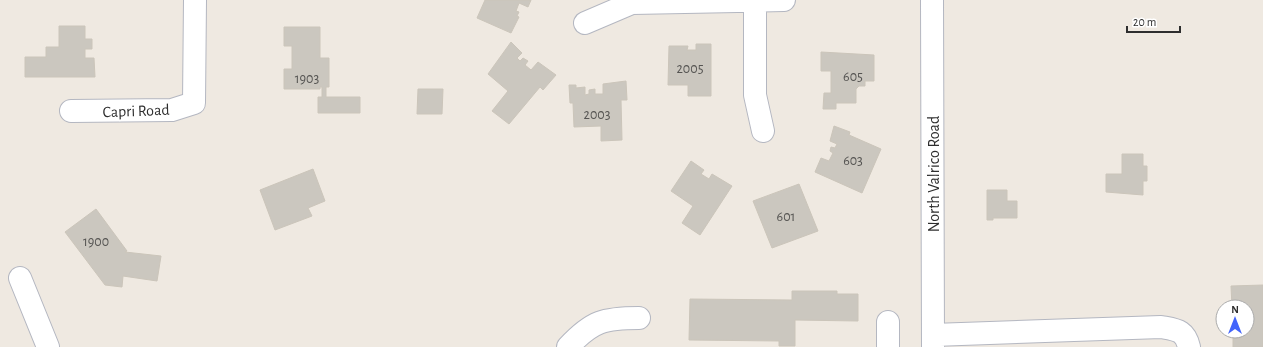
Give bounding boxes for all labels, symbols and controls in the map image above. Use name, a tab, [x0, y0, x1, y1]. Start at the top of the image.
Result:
scale bar	[1127, 8, 1180, 34]
text: 20 m	[1133, 16, 1156, 28]
house number: 2005	[676, 62, 704, 76]
house number: 605	[843, 70, 863, 84]
house number: 1903	[295, 72, 320, 86]
street label: Capri Road	[102, 102, 170, 120]
house number: 2003	[584, 108, 611, 122]
street label: North Valrico Road	[926, 116, 942, 232]
house number: 603	[843, 154, 863, 168]
house number: 601	[777, 210, 795, 224]
house number: 1900	[83, 235, 109, 249]
north arrow	[1215, 299, 1255, 339]
text: N	[1231, 304, 1239, 315]

